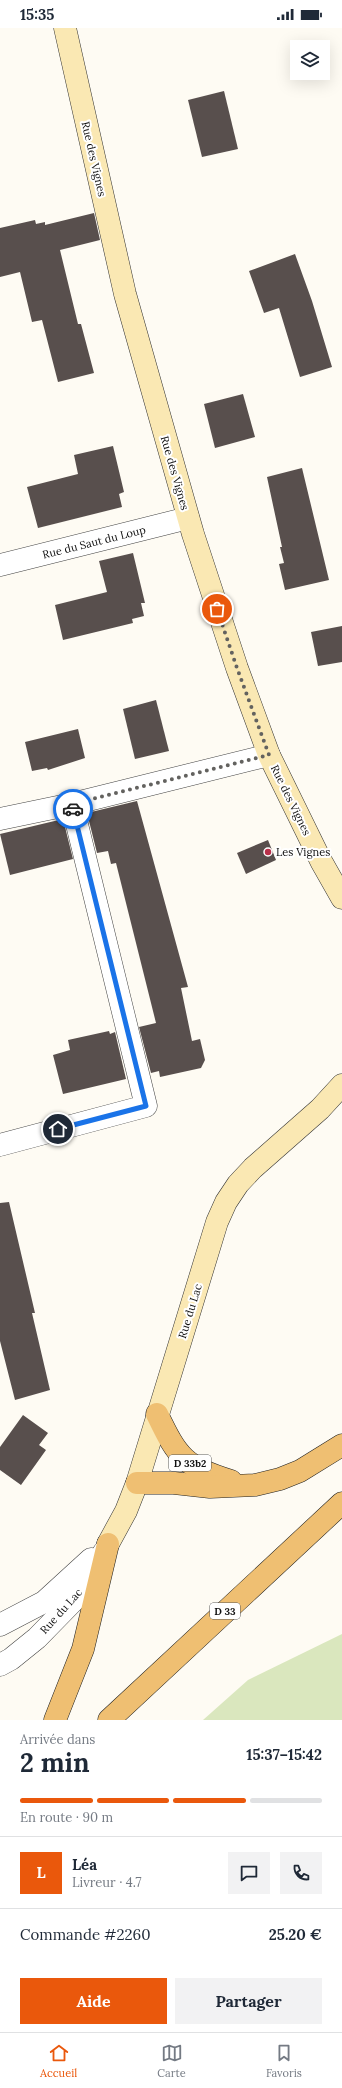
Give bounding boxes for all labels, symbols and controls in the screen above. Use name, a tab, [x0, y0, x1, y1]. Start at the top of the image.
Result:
text: 15:35	[20, 5, 54, 24]
map controls	[290, 40, 330, 80]
button: layers	[290, 40, 330, 80]
street label: Rue des Vignes	[79, 120, 109, 198]
street label: Rue des Vignes	[158, 434, 192, 512]
street label: Rue du Saut du Loup	[41, 522, 147, 562]
pin	[200, 592, 234, 626]
icon: bag	[206, 598, 228, 620]
street label: Rue des Vignes	[268, 762, 314, 838]
courier	[53, 789, 93, 829]
icon: car	[62, 798, 84, 820]
place label: Les Vignes	[276, 845, 330, 859]
marker: Les Vignes	[263, 847, 273, 857]
pin	[41, 1112, 75, 1146]
icon: home	[47, 1118, 69, 1140]
street label: Rue du Lac	[175, 1282, 205, 1340]
road number: D 33b2	[169, 1455, 211, 1471]
street label: Rue du Lac	[37, 1585, 85, 1637]
road number: D 33	[210, 1603, 240, 1619]
text: Arrivée dans	[20, 1731, 95, 1748]
text: 15:37–15:42	[246, 1745, 322, 1764]
text: 2 min	[20, 1746, 90, 1779]
text: En route · 90 m	[20, 1809, 113, 1826]
button: chat	[228, 1852, 270, 1894]
button: phone	[280, 1852, 322, 1894]
text: Léa	[72, 1855, 97, 1874]
text: L	[36, 1863, 46, 1882]
text: Livreur · 4.7	[72, 1874, 142, 1891]
text: Commande #2260	[20, 1925, 151, 1944]
text: 25.20 €	[269, 1925, 322, 1944]
button: Aide	[20, 1978, 167, 2024]
button: Partager	[175, 1978, 322, 2024]
tab: Accueil	[40, 2042, 77, 2080]
tab: Carte	[157, 2042, 186, 2080]
tab: Favoris	[266, 2042, 302, 2080]

